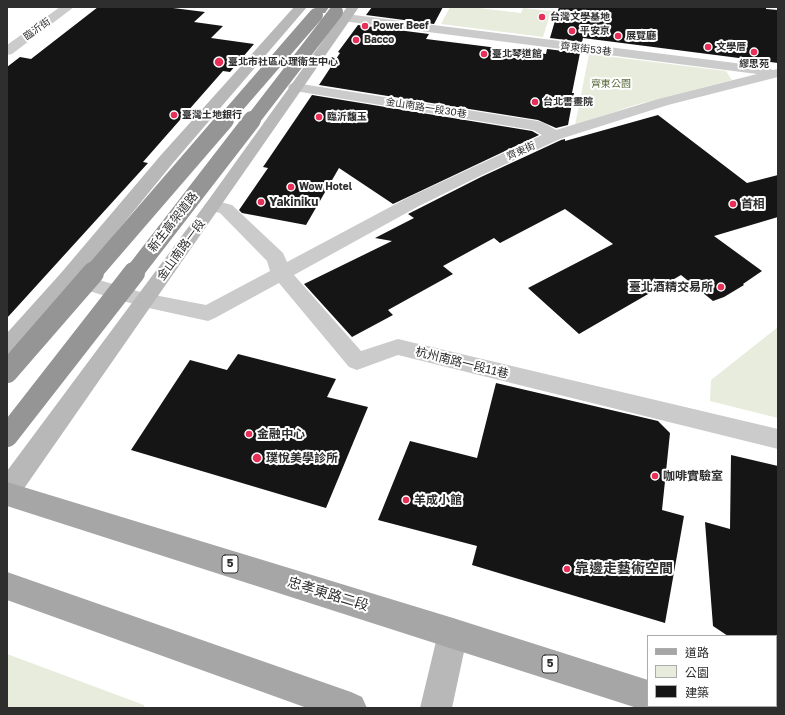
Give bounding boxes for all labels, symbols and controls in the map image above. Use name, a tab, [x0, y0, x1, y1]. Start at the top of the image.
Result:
place label: 台灣文學基地	[550, 11, 610, 23]
marker: 台灣文學基地	[537, 12, 547, 22]
street label: 臨沂街	[21, 15, 53, 43]
place label: Power Beef	[373, 20, 429, 32]
marker: Power Beef	[360, 21, 370, 31]
place label: 平安京	[580, 25, 610, 37]
marker: 平安京	[567, 26, 577, 36]
place label: 展覽廳	[626, 30, 656, 42]
marker: 展覽廳	[613, 31, 623, 41]
place label: Bacco	[364, 34, 394, 46]
marker: Bacco	[351, 35, 361, 45]
street label: 齊東街53巷	[560, 40, 612, 58]
place label: 文學厝	[716, 41, 746, 53]
marker: 文學厝	[703, 42, 713, 52]
marker: 繆思苑	[749, 47, 759, 57]
place label: 臺北琴道館	[492, 48, 542, 60]
marker: 臺北琴道館	[479, 49, 489, 59]
marker: 臺北市社區心理衛生中心	[213, 56, 225, 68]
place label: 臺北市社區心理衛生中心	[228, 56, 338, 68]
place label: 繆思苑	[739, 58, 769, 70]
park label: 齊東公園	[591, 78, 631, 90]
street label: 金山南路一段30巷	[385, 96, 467, 120]
place label: 台北書畫院	[543, 96, 593, 108]
marker: 台北書畫院	[530, 97, 540, 107]
place label: 臺灣土地銀行	[182, 109, 242, 121]
marker: 臺灣土地銀行	[169, 110, 179, 120]
place label: 臨沂馥玉	[327, 111, 367, 123]
marker: 臨沂馥玉	[314, 112, 324, 122]
street label: 齊東街	[505, 139, 537, 163]
place label: Wow Hotel	[299, 181, 352, 193]
marker: Wow Hotel	[286, 182, 296, 192]
street label: 新生高架道路	[145, 189, 201, 255]
place label: Yakiniku	[269, 195, 318, 209]
marker: Yakiniku	[256, 197, 266, 207]
place label: 首相	[741, 197, 765, 211]
marker: 首相	[728, 199, 738, 209]
street label: 金山南路一段	[154, 217, 208, 283]
place label: 臺北酒精交易所	[629, 280, 713, 294]
marker: 臺北酒精交易所	[716, 282, 726, 292]
street label: 杭州南路一段11巷	[414, 344, 510, 382]
place label: 金融中心	[257, 427, 305, 441]
marker: 金融中心	[244, 429, 254, 439]
place label: 璞悅美學診所	[266, 451, 338, 465]
marker: 璞悅美學診所	[251, 452, 263, 464]
place label: 咖啡實驗室	[663, 469, 723, 483]
marker: 咖啡實驗室	[650, 471, 660, 481]
place label: 羊成小館	[414, 493, 462, 507]
marker: 羊成小館	[401, 495, 411, 505]
road number: 5	[222, 555, 238, 573]
place label: 靠邊走藝術空間	[575, 561, 673, 577]
marker: 靠邊走藝術空間	[562, 564, 572, 574]
street label: 忠孝東路二段	[285, 574, 371, 614]
legend	[647, 635, 777, 707]
text: 道路	[685, 645, 709, 660]
road number: 5	[542, 655, 558, 673]
text: 公園	[685, 665, 709, 680]
text: 建築	[685, 685, 709, 700]

